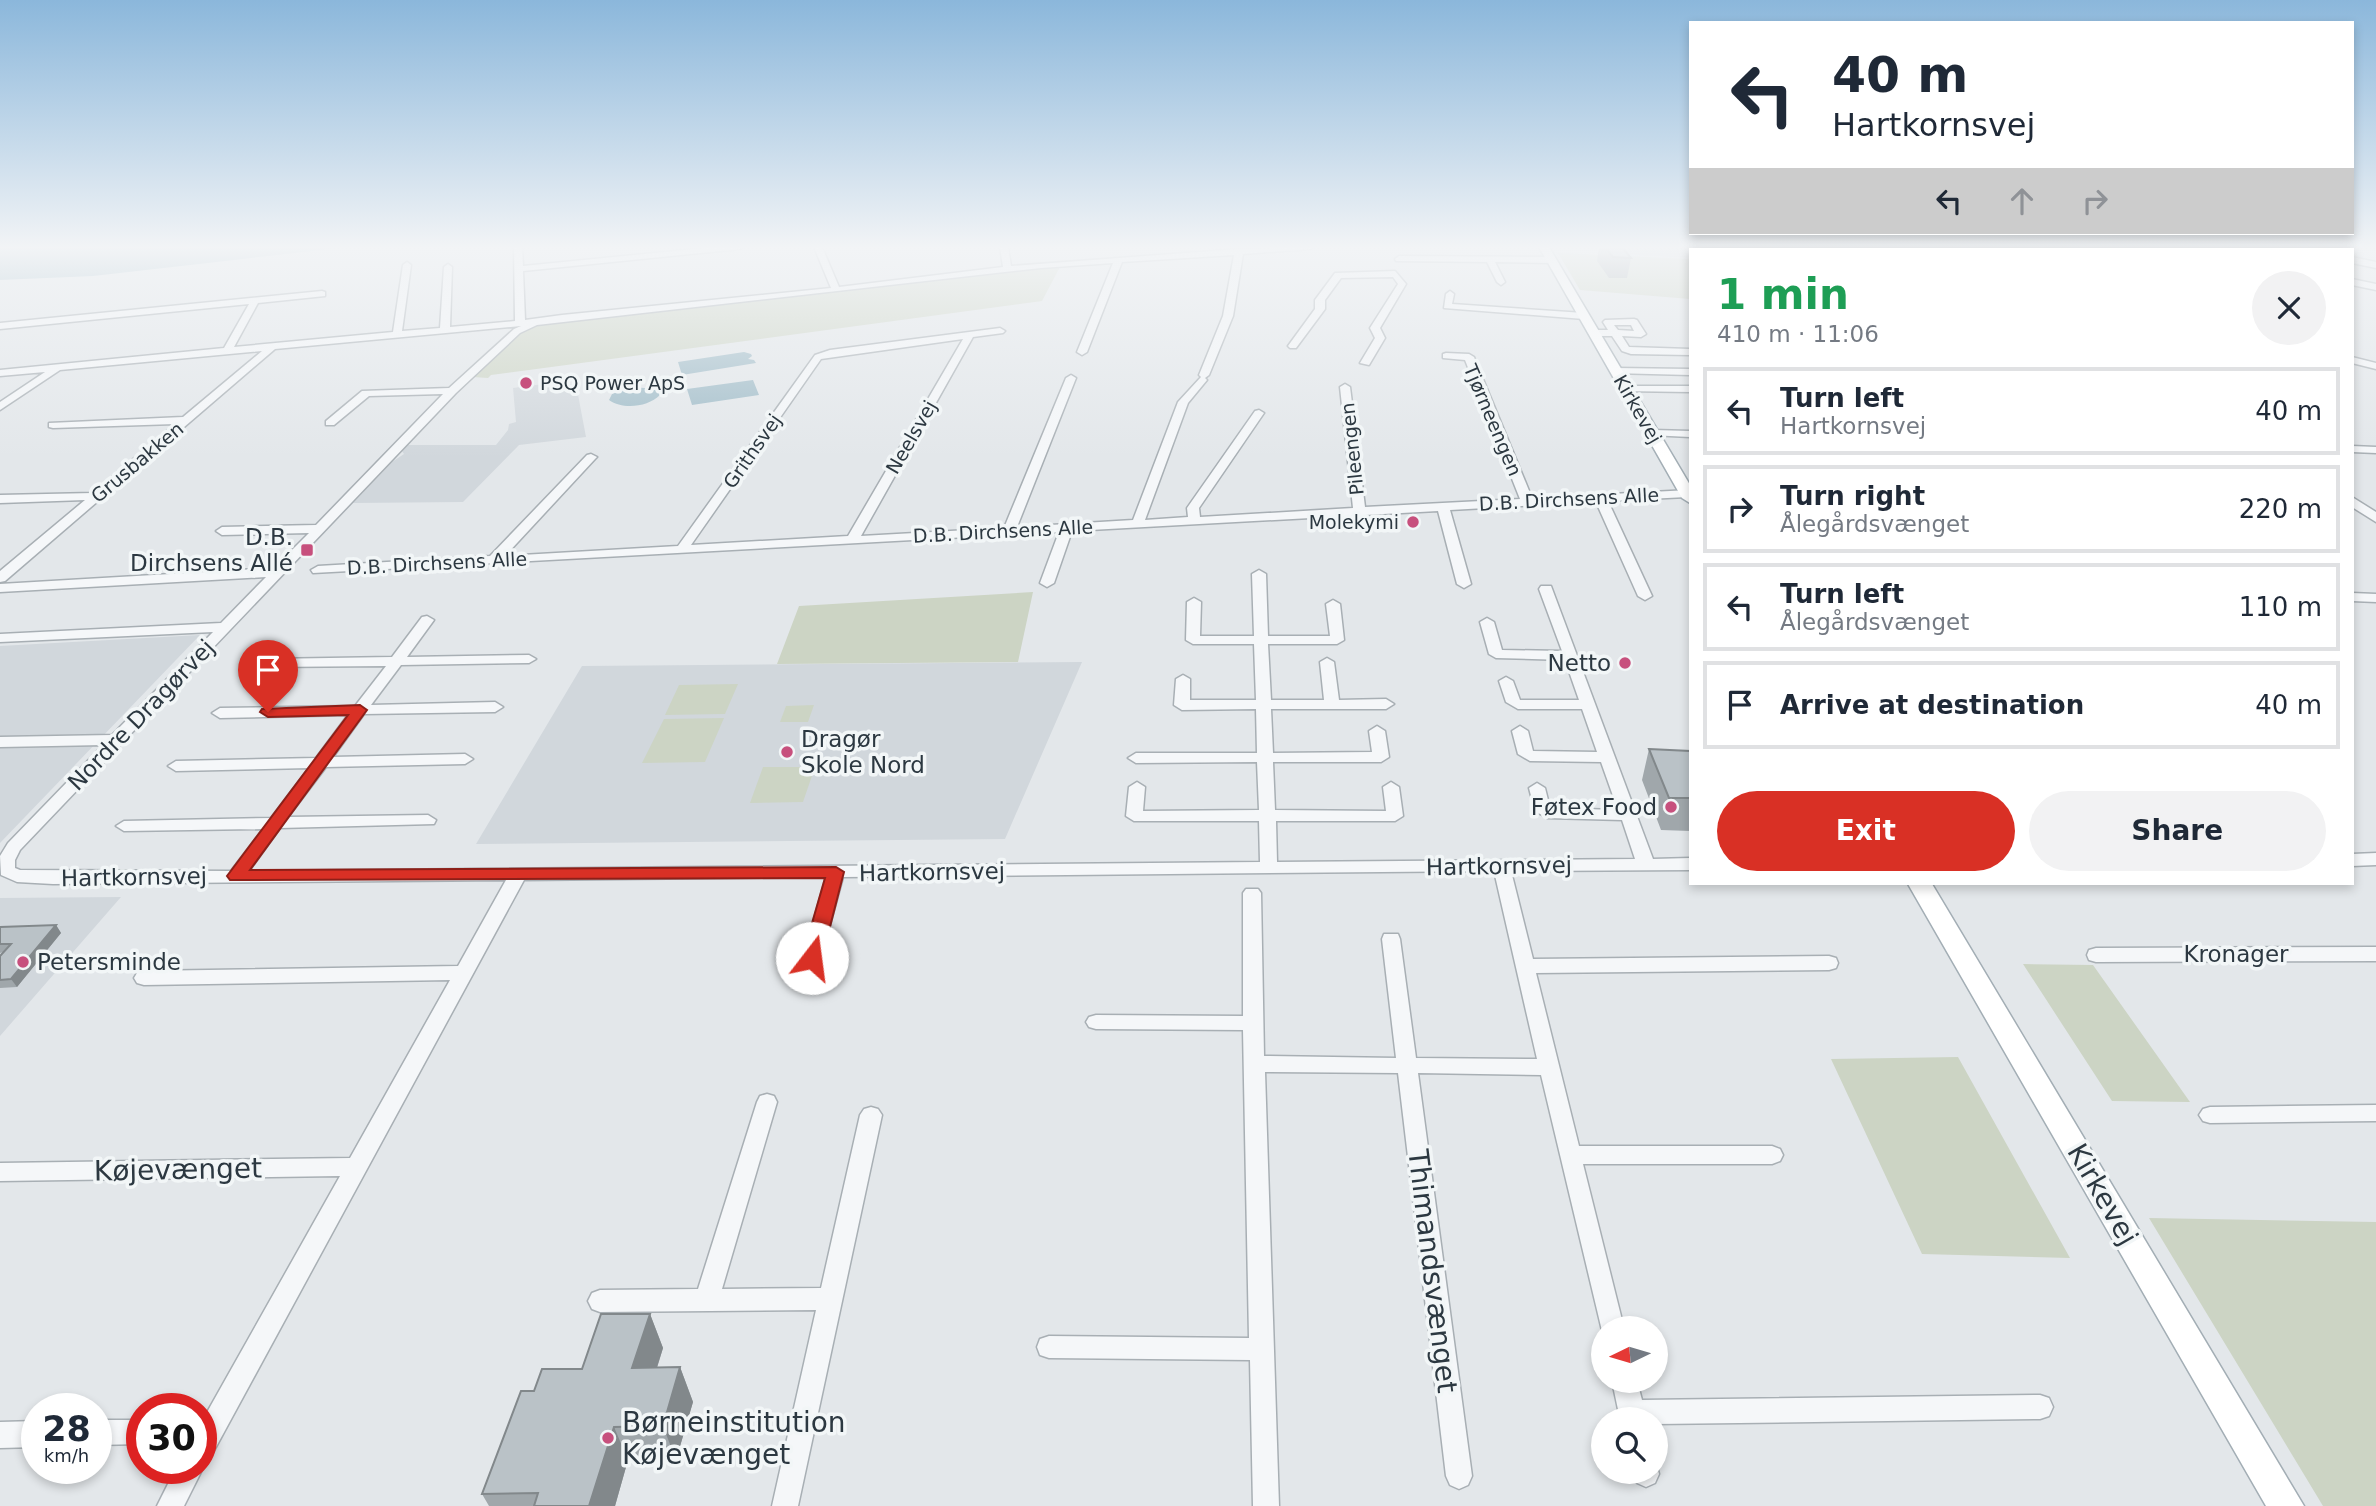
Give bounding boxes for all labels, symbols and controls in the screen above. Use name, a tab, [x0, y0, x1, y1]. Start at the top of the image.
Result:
text: 40 m	[1832, 47, 1968, 104]
icon: left	[1717, 49, 1808, 140]
text: Hartkornsvej	[1832, 106, 2035, 144]
icon: left	[1930, 182, 1968, 220]
icon: ahead	[2003, 182, 2041, 220]
icon: right	[2076, 182, 2114, 220]
text: 1 min	[1717, 270, 1849, 319]
button: close	[2252, 271, 2326, 345]
text: 410 m · 11:06	[1717, 321, 1879, 347]
street label: Tjørneengen	[1459, 360, 1526, 479]
street label: Kirkevej	[1610, 371, 1666, 447]
place label: PSQ Power ApS	[540, 372, 685, 394]
marker: PSQ Power ApS	[518, 375, 534, 391]
text: Turn left	[1780, 383, 1904, 413]
icon: left	[1721, 392, 1759, 430]
street label: Neelsvej	[881, 396, 941, 478]
text: 40 m	[2255, 396, 2322, 426]
street label: Pileengen	[1336, 402, 1368, 496]
street label: Grithsvej	[718, 410, 786, 492]
text: Hartkornsvej	[1780, 413, 1926, 439]
street label: Grusbakken	[87, 417, 187, 507]
text: Turn right	[1780, 481, 1925, 511]
street label: D.B. Dirchsens Alle	[1478, 483, 1660, 515]
icon: right	[1721, 490, 1759, 528]
text: 220 m	[2239, 494, 2322, 524]
place label: Molekymi	[1309, 511, 1399, 533]
text: Ålegårdsvænget	[1780, 511, 1969, 537]
marker: Molekymi	[1405, 514, 1421, 530]
street label: D.B. Dirchsens Alle	[912, 515, 1094, 547]
place label: D.B. Dirchsens Allé	[130, 524, 293, 576]
marker: D.B. Dirchsens Allé	[299, 542, 315, 558]
street label: D.B. Dirchsens Alle	[346, 547, 528, 579]
text: Turn left	[1780, 579, 1904, 609]
icon: left	[1721, 588, 1759, 626]
text: 110 m	[2239, 592, 2322, 622]
text: Ålegårdsvænget	[1780, 609, 1969, 635]
street label: Nordre Dragørvej	[63, 634, 219, 796]
pin	[238, 640, 298, 712]
place label: Netto	[1548, 650, 1611, 676]
icon: arrive	[249, 651, 287, 689]
marker: Netto	[1617, 655, 1633, 671]
icon: arrive	[1721, 686, 1759, 724]
text: Arrive at destination	[1780, 690, 2084, 720]
text: 40 m	[2255, 690, 2322, 720]
place label: Dragør Skole Nord	[801, 726, 925, 778]
marker: Dragør Skole Nord	[779, 744, 795, 760]
button: Exit	[1717, 791, 2015, 871]
button: Share	[2029, 791, 2326, 871]
place label: Føtex Food	[1531, 794, 1657, 820]
marker: Føtex Food	[1663, 799, 1679, 815]
street label: Hartkornsvej	[1426, 852, 1572, 880]
street label: Hartkornsvej	[859, 858, 1005, 886]
street label: Hartkornsvej	[61, 863, 207, 891]
position arrow	[775, 921, 849, 995]
street label: Kronager	[2184, 941, 2289, 967]
place label: Petersminde	[37, 949, 181, 975]
marker: Petersminde	[15, 954, 31, 970]
street label: Kirkevej	[2060, 1138, 2145, 1251]
street label: Thimandsvænget	[1401, 1146, 1464, 1395]
street label: Køjevænget	[94, 1152, 262, 1187]
north arrow	[1591, 1316, 1668, 1393]
map controls	[1591, 1316, 1668, 1484]
speed limit sign: 30	[126, 1393, 217, 1484]
place label: Børneinstitution Køjevænget	[622, 1406, 846, 1471]
button: search	[1591, 1407, 1668, 1484]
text: 28	[42, 1409, 91, 1449]
marker: Børneinstitution Køjevænget	[600, 1430, 616, 1446]
text: km/h	[44, 1445, 89, 1466]

